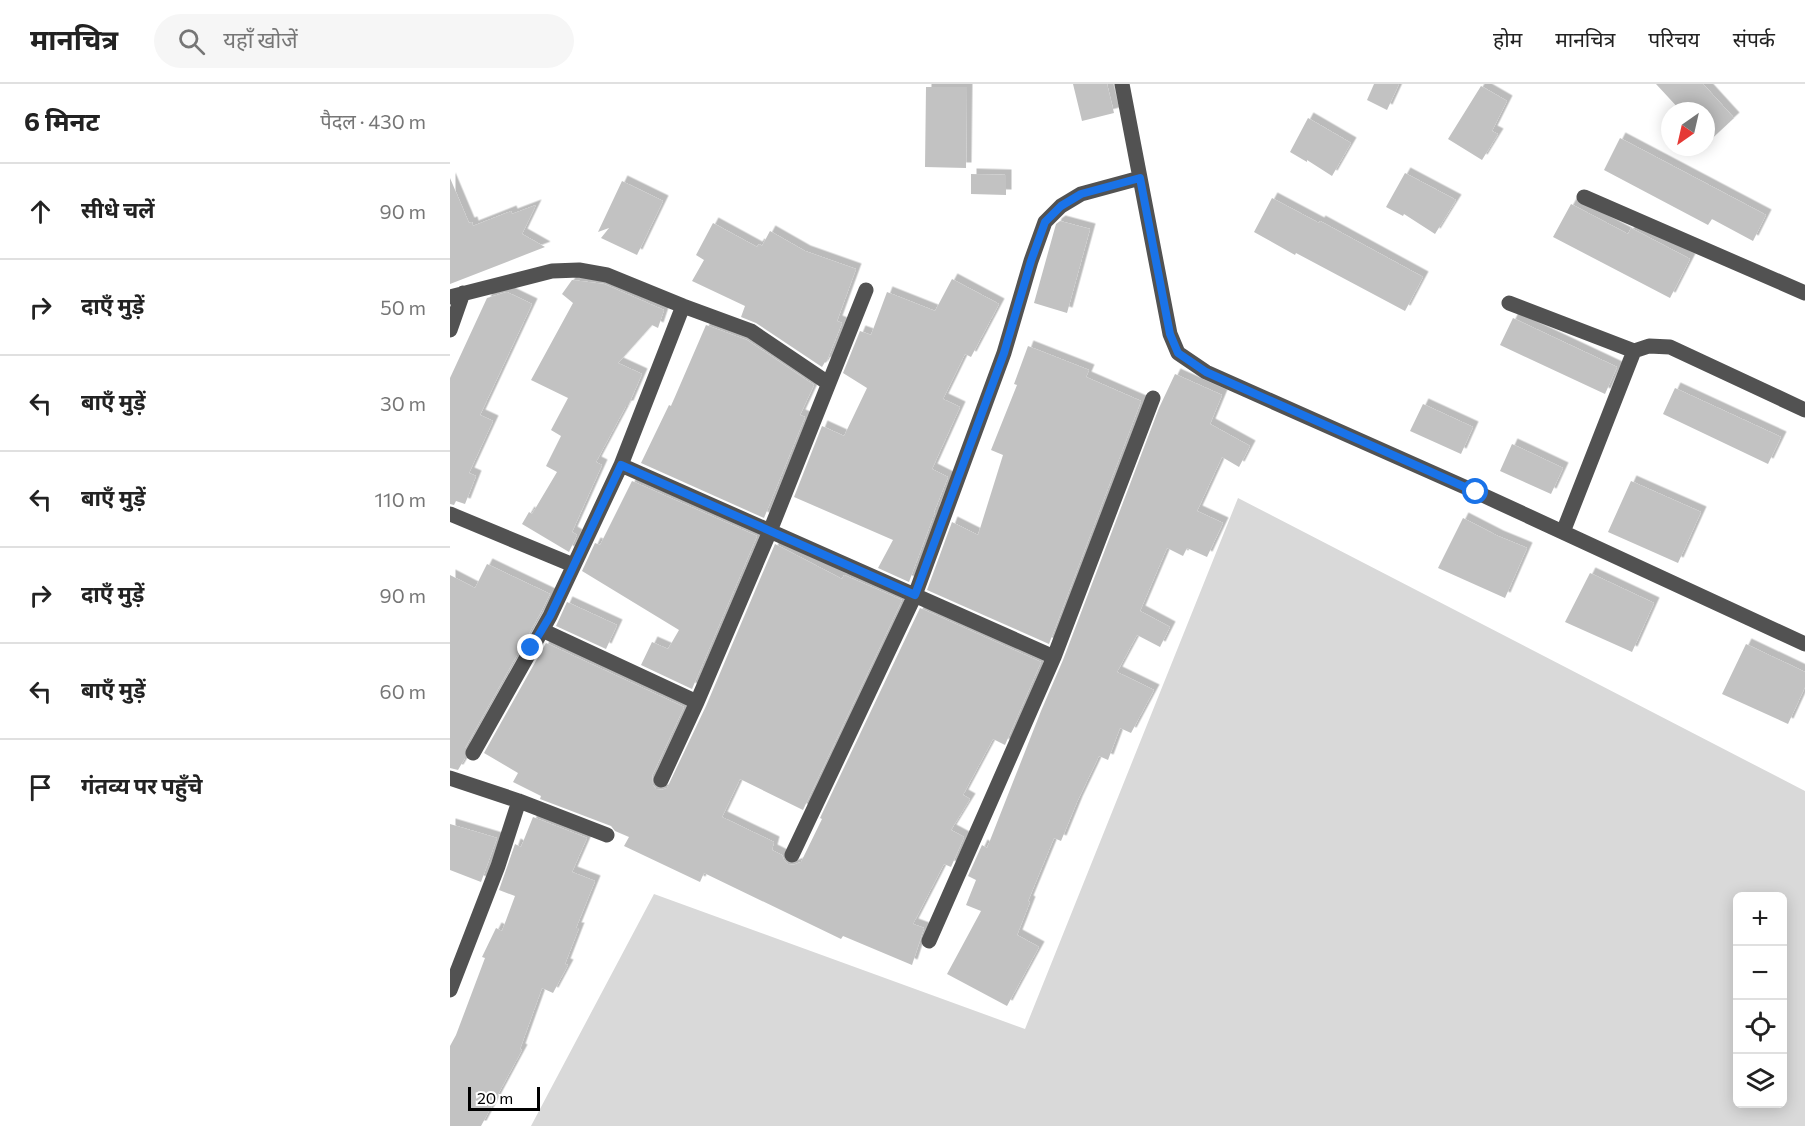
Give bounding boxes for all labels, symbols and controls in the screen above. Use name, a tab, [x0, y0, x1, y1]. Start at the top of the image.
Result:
search box	[154, 14, 574, 68]
text: मानचित्र	[30, 22, 118, 56]
icon: search	[175, 25, 208, 58]
text: यहाँ खोजें	[223, 26, 298, 53]
text: होम	[1493, 26, 1522, 51]
text: मानचित्र	[1555, 26, 1615, 51]
text: परिचय	[1648, 26, 1700, 51]
text: संपर्क	[1733, 26, 1775, 51]
north arrow	[1661, 102, 1715, 156]
text: 6 मिनट	[24, 105, 100, 136]
text: पैदल · 430 m	[320, 109, 426, 133]
icon: ahead	[24, 195, 57, 228]
text: सीधे चलें	[81, 196, 155, 223]
text: 90 m	[380, 199, 426, 223]
icon: right	[24, 291, 57, 324]
text: दाएँ मुड़ें	[81, 292, 144, 319]
text: 50 m	[380, 295, 426, 319]
icon: left	[24, 387, 57, 420]
text: बाएँ मुड़ें	[81, 388, 146, 415]
text: 30 m	[380, 391, 426, 415]
route start	[1462, 478, 1488, 504]
icon: left	[24, 483, 57, 516]
text: बाएँ मुड़ें	[81, 484, 146, 511]
text: 110 m	[375, 487, 426, 511]
icon: right	[24, 579, 57, 612]
text: दाएँ मुड़ें	[81, 580, 144, 607]
text: 90 m	[380, 583, 426, 607]
route end	[517, 634, 543, 660]
icon: left	[24, 675, 57, 708]
text: बाएँ मुड़ें	[81, 676, 146, 703]
text: 60 m	[380, 679, 426, 703]
icon: arrive	[24, 771, 57, 804]
text: गंतव्य पर पहुँचे	[81, 772, 203, 799]
map controls	[1733, 892, 1787, 1108]
button: +	[1733, 892, 1787, 946]
button: −	[1733, 946, 1787, 1000]
button: locate	[1733, 1000, 1787, 1054]
button: layers	[1733, 1054, 1787, 1108]
scale bar	[468, 1084, 540, 1112]
text: 20 m	[477, 1088, 513, 1107]

